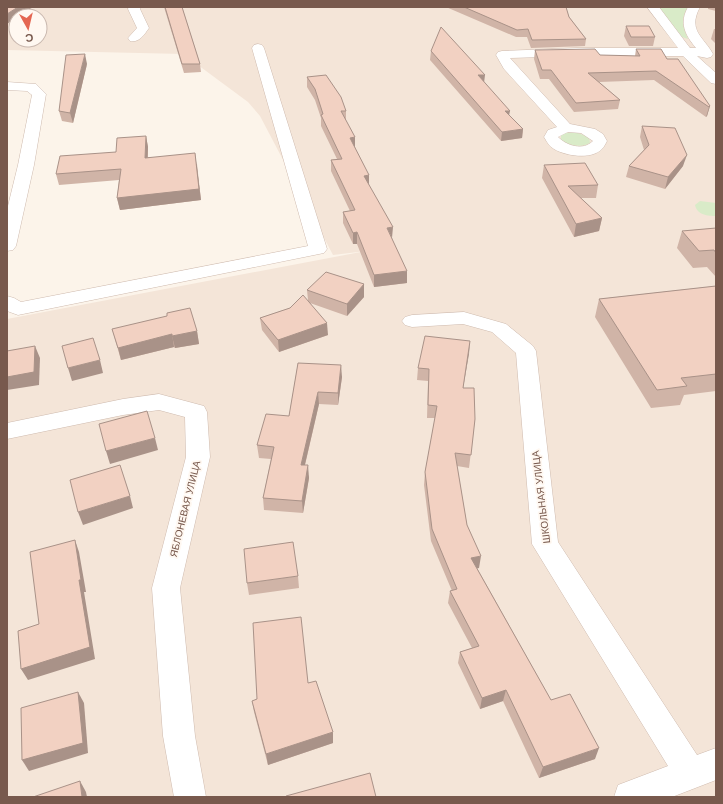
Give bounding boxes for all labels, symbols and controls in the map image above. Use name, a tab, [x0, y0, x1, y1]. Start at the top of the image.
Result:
north arrow	[8, 8, 48, 48]
text: С	[25, 31, 34, 44]
street label: ШКОЛЬНАЯ УЛИЦА	[530, 450, 552, 544]
street label: ЯБЛОНЕВАЯ УЛИЦА	[168, 459, 202, 558]

